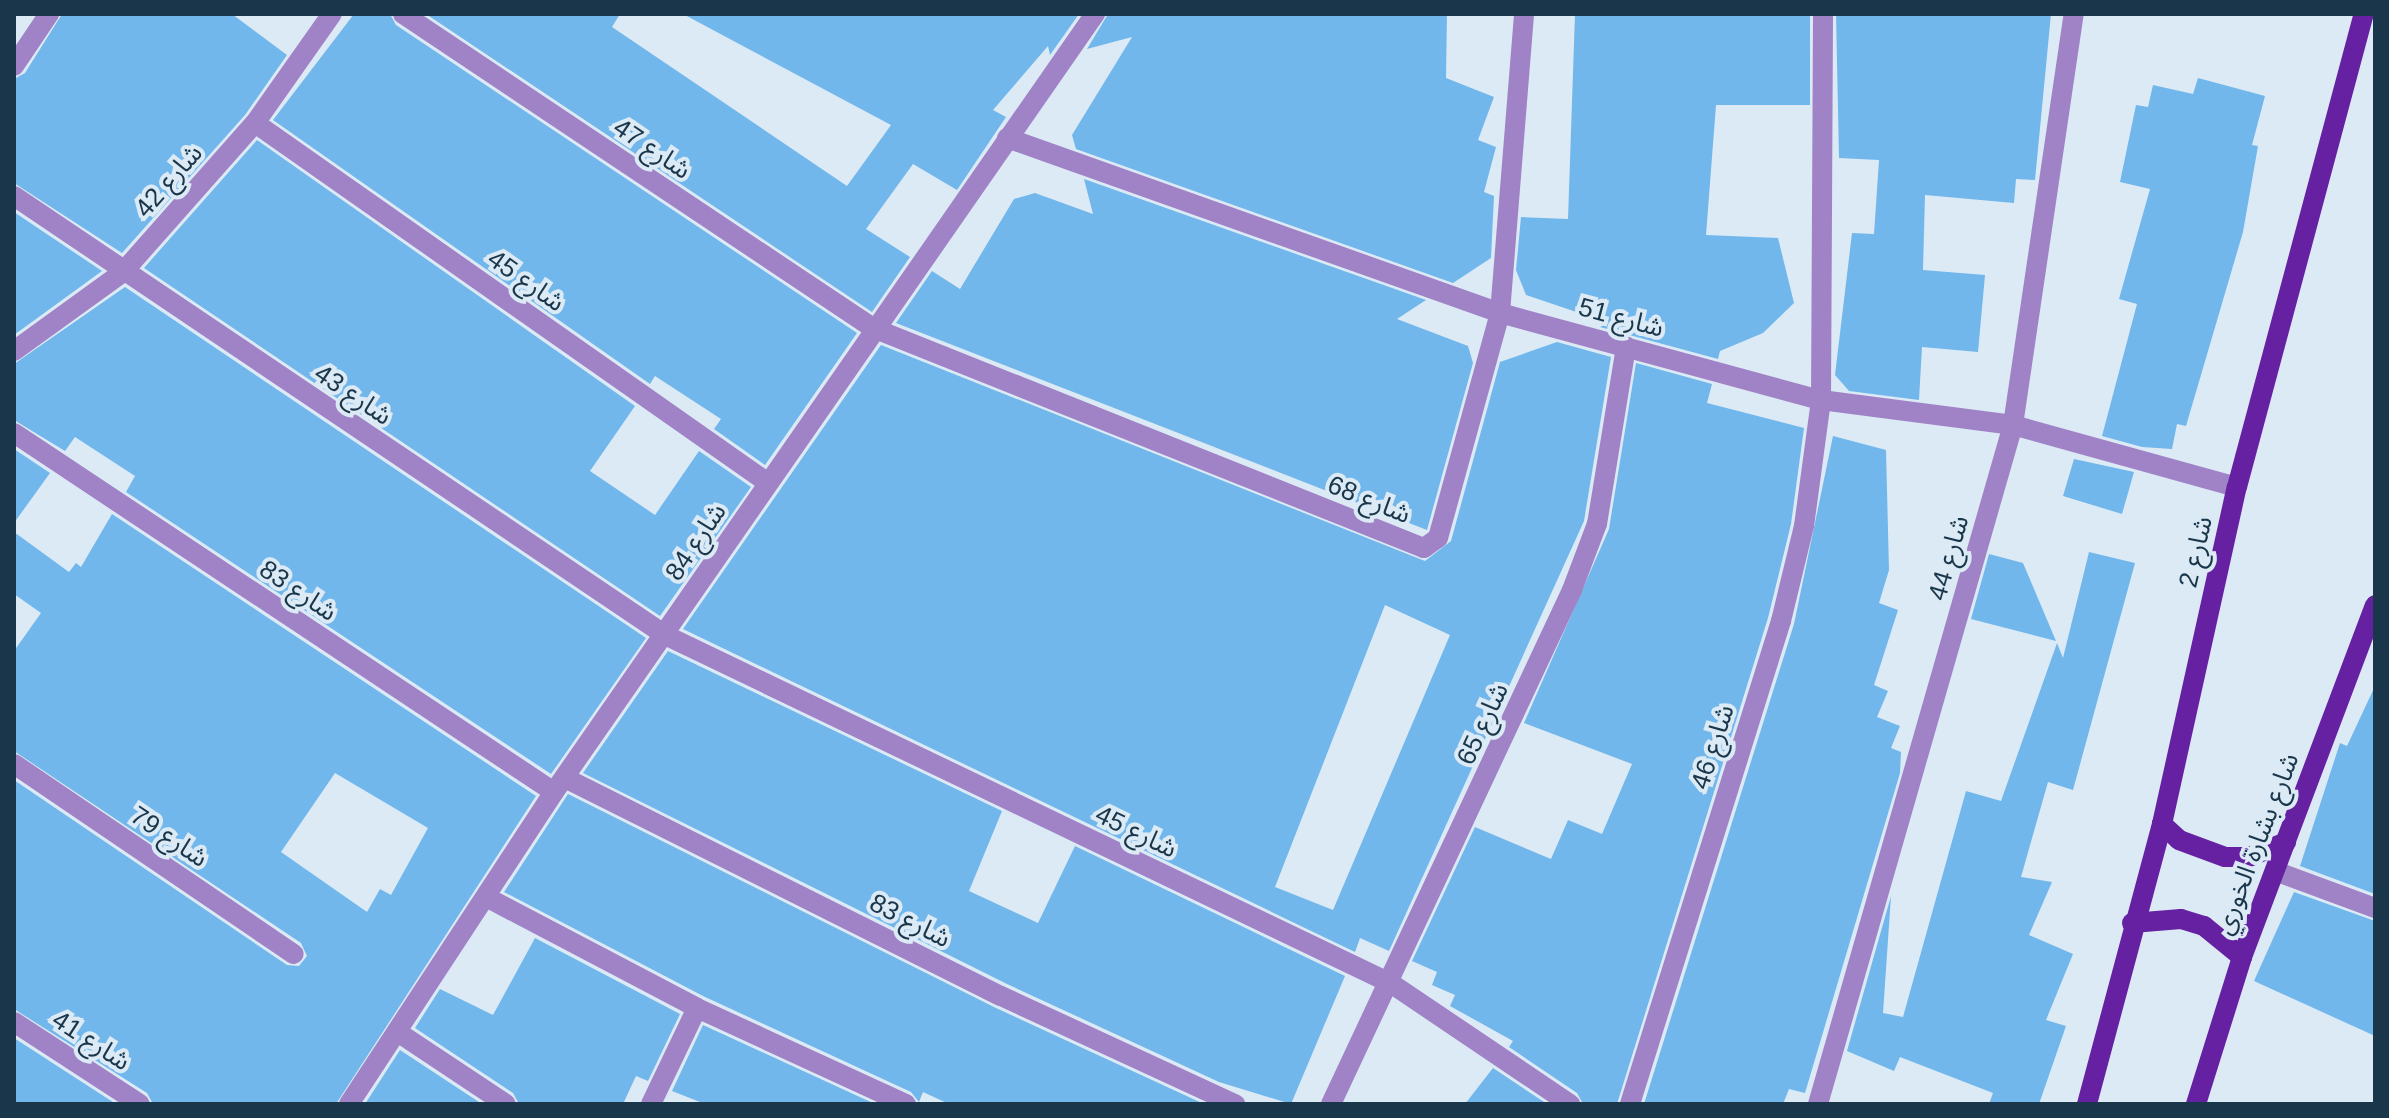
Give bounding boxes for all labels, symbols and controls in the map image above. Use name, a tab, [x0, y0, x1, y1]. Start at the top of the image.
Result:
street label: شارع 47	[607, 112, 697, 186]
street label: شارع 42	[129, 138, 209, 224]
street label: شارع 45	[481, 243, 571, 319]
street label: شارع 51	[1575, 292, 1667, 344]
street label: شارع 43	[308, 358, 398, 432]
street label: شارع 68	[1323, 469, 1415, 531]
street label: شارع 84	[659, 497, 733, 587]
street label: شارع 44	[1922, 512, 1976, 604]
street label: شارع 2	[2173, 513, 2219, 591]
street label: شارع 83	[253, 554, 343, 628]
street label: شارع 65	[1451, 678, 1515, 770]
street label: شارع 46	[1685, 701, 1741, 793]
street label: شارع بشارة الخوري	[2208, 749, 2306, 939]
street label: شارع 45	[1090, 799, 1182, 865]
street label: شارع 79	[124, 800, 214, 874]
street label: شارع 83	[864, 887, 956, 955]
street label: شارع 41	[46, 1004, 136, 1078]

